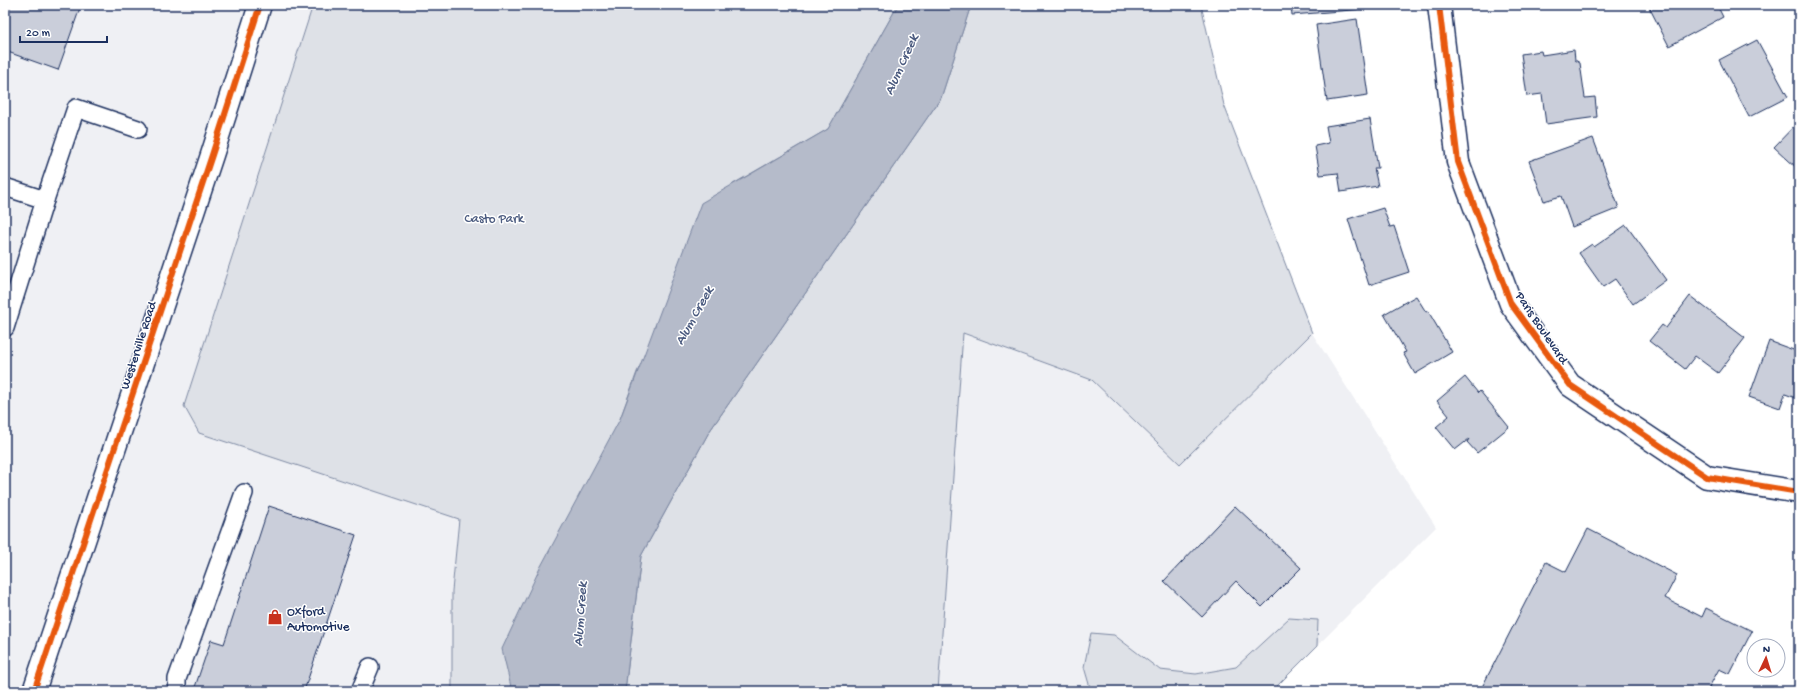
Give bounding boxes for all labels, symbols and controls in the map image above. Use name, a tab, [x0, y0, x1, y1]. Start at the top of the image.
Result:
scale bar	[20, 18, 107, 44]
text: 20 m	[26, 27, 51, 41]
water label: Alum Creek	[881, 31, 924, 98]
park label: Casto Park	[465, 212, 525, 227]
water label: Alum Creek	[672, 282, 719, 348]
street label: Paris Boulevard	[1511, 289, 1571, 369]
street label: Westerville Road	[118, 299, 161, 392]
water label: Alum Creek	[571, 580, 592, 647]
place label: Oxford Automotive	[287, 605, 350, 635]
shop icon: Oxford Automotive	[266, 608, 284, 626]
north arrow	[1746, 638, 1786, 678]
text: N	[1763, 644, 1771, 656]

